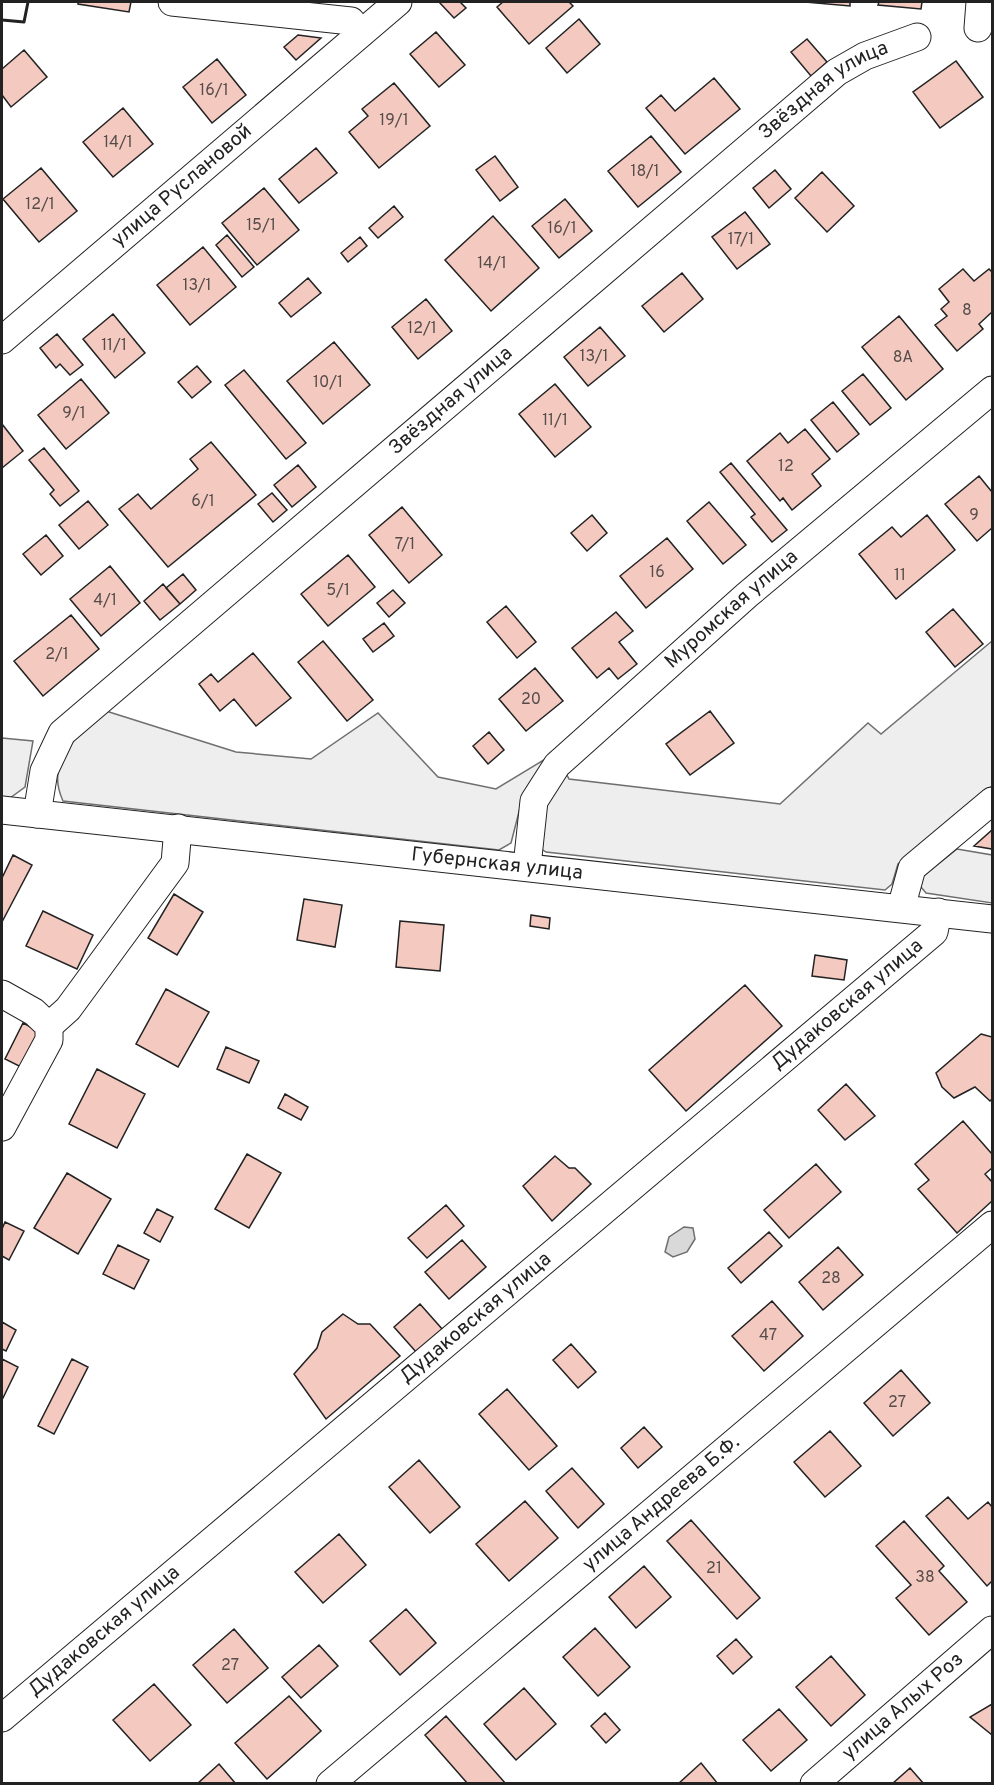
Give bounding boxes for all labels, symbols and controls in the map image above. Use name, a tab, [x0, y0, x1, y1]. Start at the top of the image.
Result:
street label: Звёздная улица	[754, 36, 892, 146]
house number: 16/1	[199, 81, 229, 101]
house number: 19/1	[379, 111, 409, 131]
street label: улица Руслановой	[107, 119, 258, 253]
house number: 14/1	[103, 133, 133, 153]
house number: 18/1	[630, 162, 660, 182]
house number: 12/1	[25, 195, 55, 215]
house number: 15/1	[246, 216, 276, 236]
house number: 16/1	[547, 219, 577, 239]
house number: 17/1	[728, 230, 754, 250]
house number: 14/1	[477, 254, 507, 274]
house number: 13/1	[183, 276, 211, 296]
house number: 8	[962, 301, 972, 321]
house number: 12/1	[407, 319, 437, 339]
house number: 11/1	[101, 336, 127, 356]
street label: Звёздная улица	[384, 341, 518, 461]
house number: 13/1	[580, 347, 608, 367]
house number: 8А	[893, 348, 913, 368]
house number: 10/1	[313, 373, 343, 393]
house number: 9/1	[62, 404, 86, 424]
house number: 11/1	[542, 411, 568, 431]
house number: 12	[778, 457, 794, 477]
house number: 6/1	[191, 492, 215, 512]
house number: 9	[969, 506, 979, 526]
house number: 7/1	[395, 535, 415, 555]
street label: Муромская улица	[660, 544, 804, 675]
house number: 16	[649, 563, 665, 583]
house number: 11	[894, 566, 906, 586]
house number: 5/1	[326, 581, 350, 601]
house number: 4/1	[93, 591, 117, 611]
house number: 2/1	[45, 645, 69, 665]
house number: 20	[521, 690, 541, 710]
street label: Губернская улица	[410, 842, 584, 887]
street label: Дудаковская улица	[766, 933, 929, 1076]
street label: Дудаковская улица	[395, 1247, 557, 1390]
house number: 28	[821, 1269, 841, 1289]
house number: 47	[759, 1326, 777, 1346]
house number: 27	[888, 1393, 906, 1413]
street label: улица Андреева Б.Ф.	[578, 1430, 746, 1578]
house number: 21	[706, 1559, 722, 1579]
street label: Дудаковская улица	[23, 1560, 186, 1703]
house number: 38	[915, 1568, 935, 1588]
street label: улица Алых Роз	[837, 1647, 970, 1767]
house number: 27	[221, 1656, 239, 1676]

